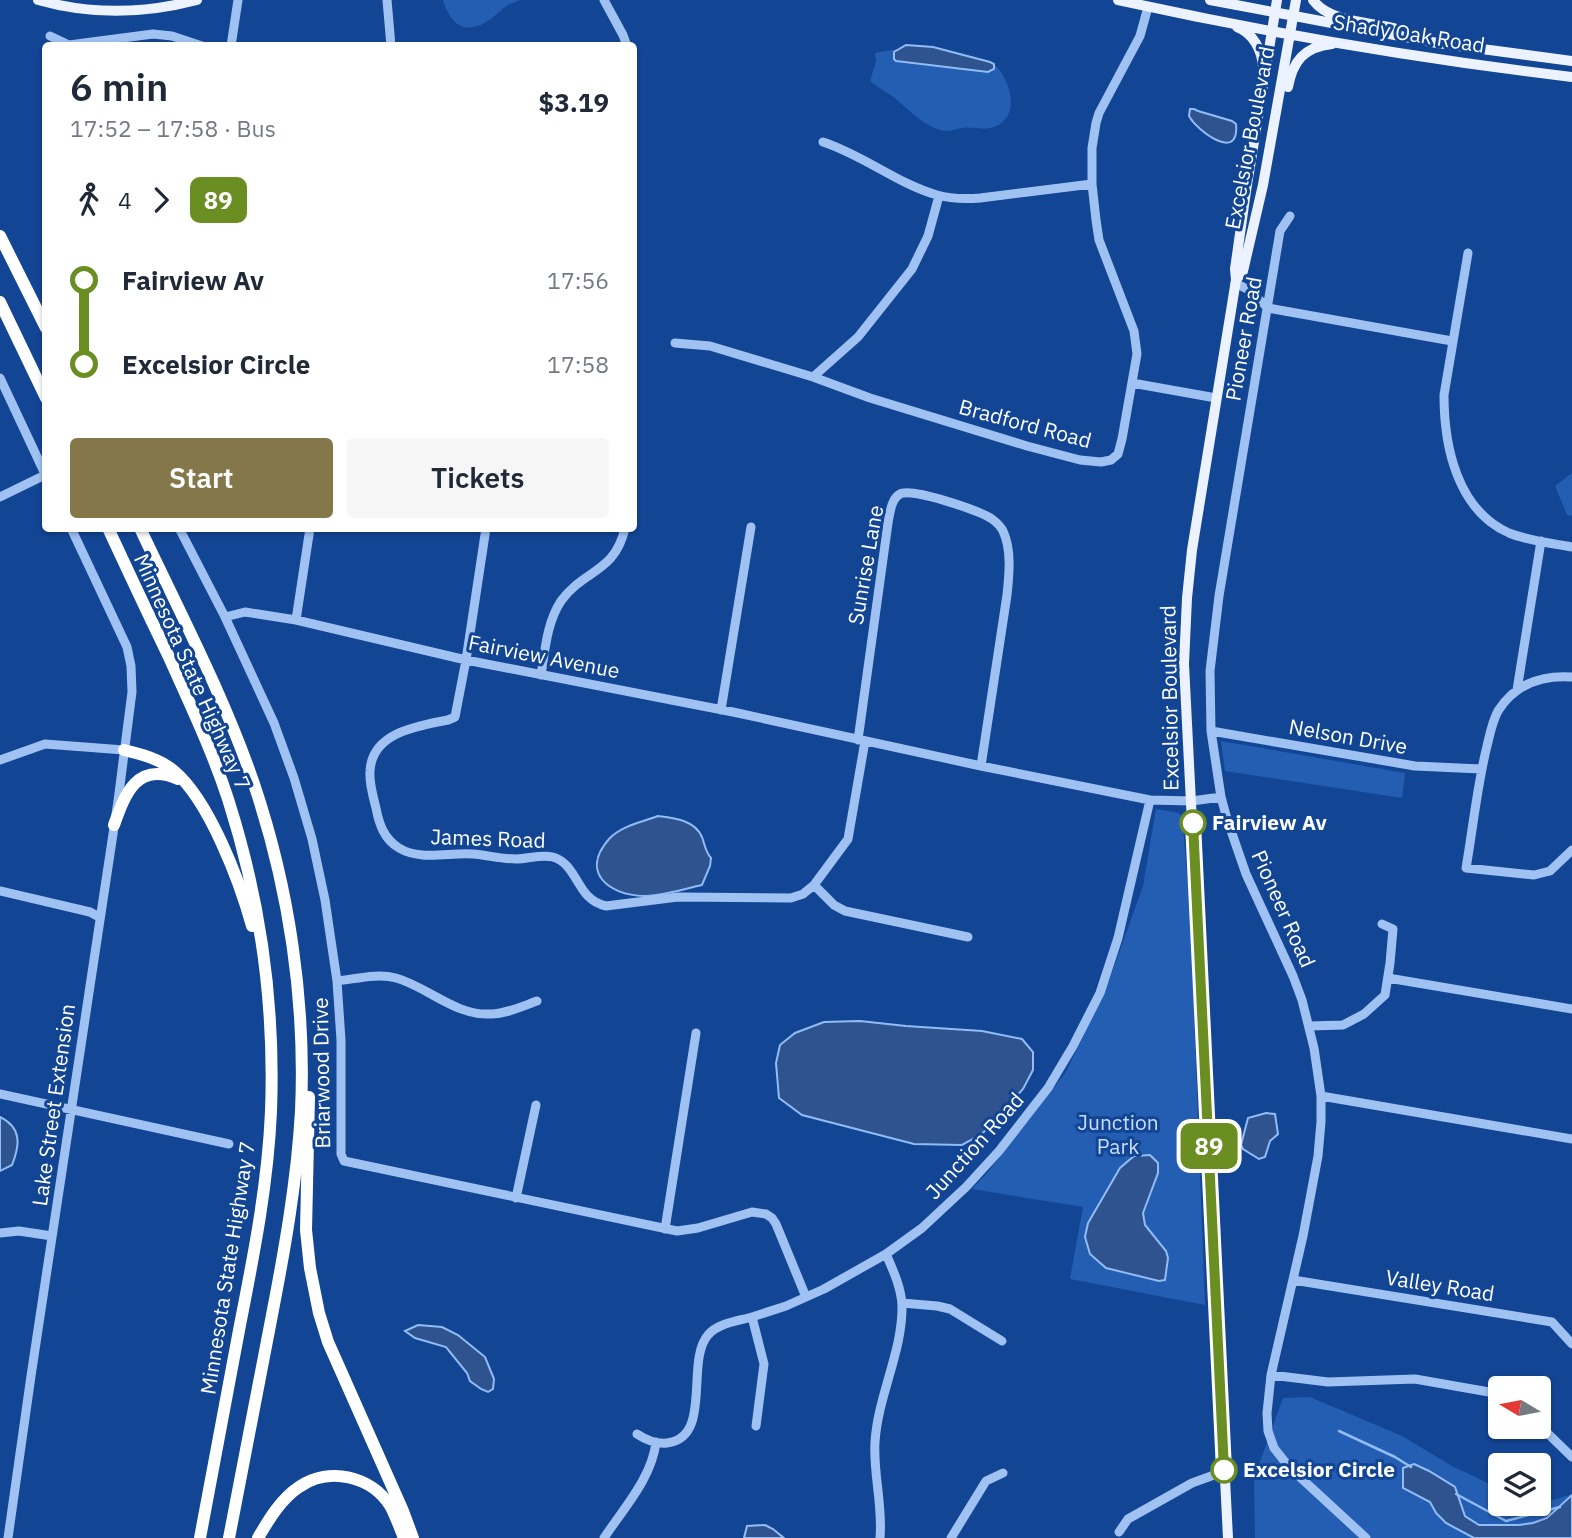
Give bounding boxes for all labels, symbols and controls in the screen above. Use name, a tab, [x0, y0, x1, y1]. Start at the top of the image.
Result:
street label: Shady Oak Road	[1331, 7, 1487, 59]
street label: Excelsior Boulevard	[1218, 44, 1280, 232]
text: 6 min	[70, 62, 168, 111]
text: $3.19	[539, 85, 609, 119]
text: 17:52 – 17:58 · Bus	[70, 113, 276, 143]
icon: walk	[70, 181, 108, 219]
icon: forward	[142, 181, 180, 219]
text: 89	[204, 184, 233, 216]
text: 4	[118, 185, 132, 215]
text: Fairview Av	[122, 263, 264, 297]
text: 17:56	[547, 265, 609, 295]
street label: Pioneer Road	[1218, 275, 1268, 403]
text: Excelsior Circle	[122, 347, 310, 381]
text: 17:58	[547, 349, 609, 379]
street label: Bradford Road	[956, 392, 1095, 454]
button: Start	[70, 438, 333, 518]
button: Tickets	[347, 438, 609, 518]
street label: Sunrise Lane	[841, 503, 889, 627]
street label: Minnesota State Highway 7	[128, 549, 258, 794]
street label: Excelsior Boulevard	[1153, 605, 1185, 791]
street label: Fairview Avenue	[466, 628, 622, 684]
street label: Nelson Drive	[1287, 712, 1410, 760]
place label: Fairview Av	[1212, 808, 1327, 836]
marker: Fairview Av	[1180, 810, 1206, 836]
street label: James Road	[430, 822, 546, 854]
street label: Pioneer Road	[1246, 845, 1322, 972]
street label: Briarwood Drive	[306, 997, 336, 1149]
street label: Lake Street Extension	[25, 1002, 81, 1208]
street label: Junction Road	[919, 1086, 1030, 1205]
park label: Junction Park	[1077, 1108, 1159, 1160]
line badge: 89	[1178, 1123, 1240, 1169]
text: 89	[1195, 1130, 1223, 1162]
street label: Minnesota State Highway 7	[193, 1139, 261, 1396]
street label: Valley Road	[1384, 1263, 1497, 1307]
north arrow	[1488, 1376, 1550, 1438]
map controls	[1488, 1376, 1551, 1516]
button: layers	[1488, 1453, 1551, 1516]
place label: Excelsior Circle	[1243, 1455, 1395, 1483]
marker: Excelsior Circle	[1211, 1457, 1237, 1483]

